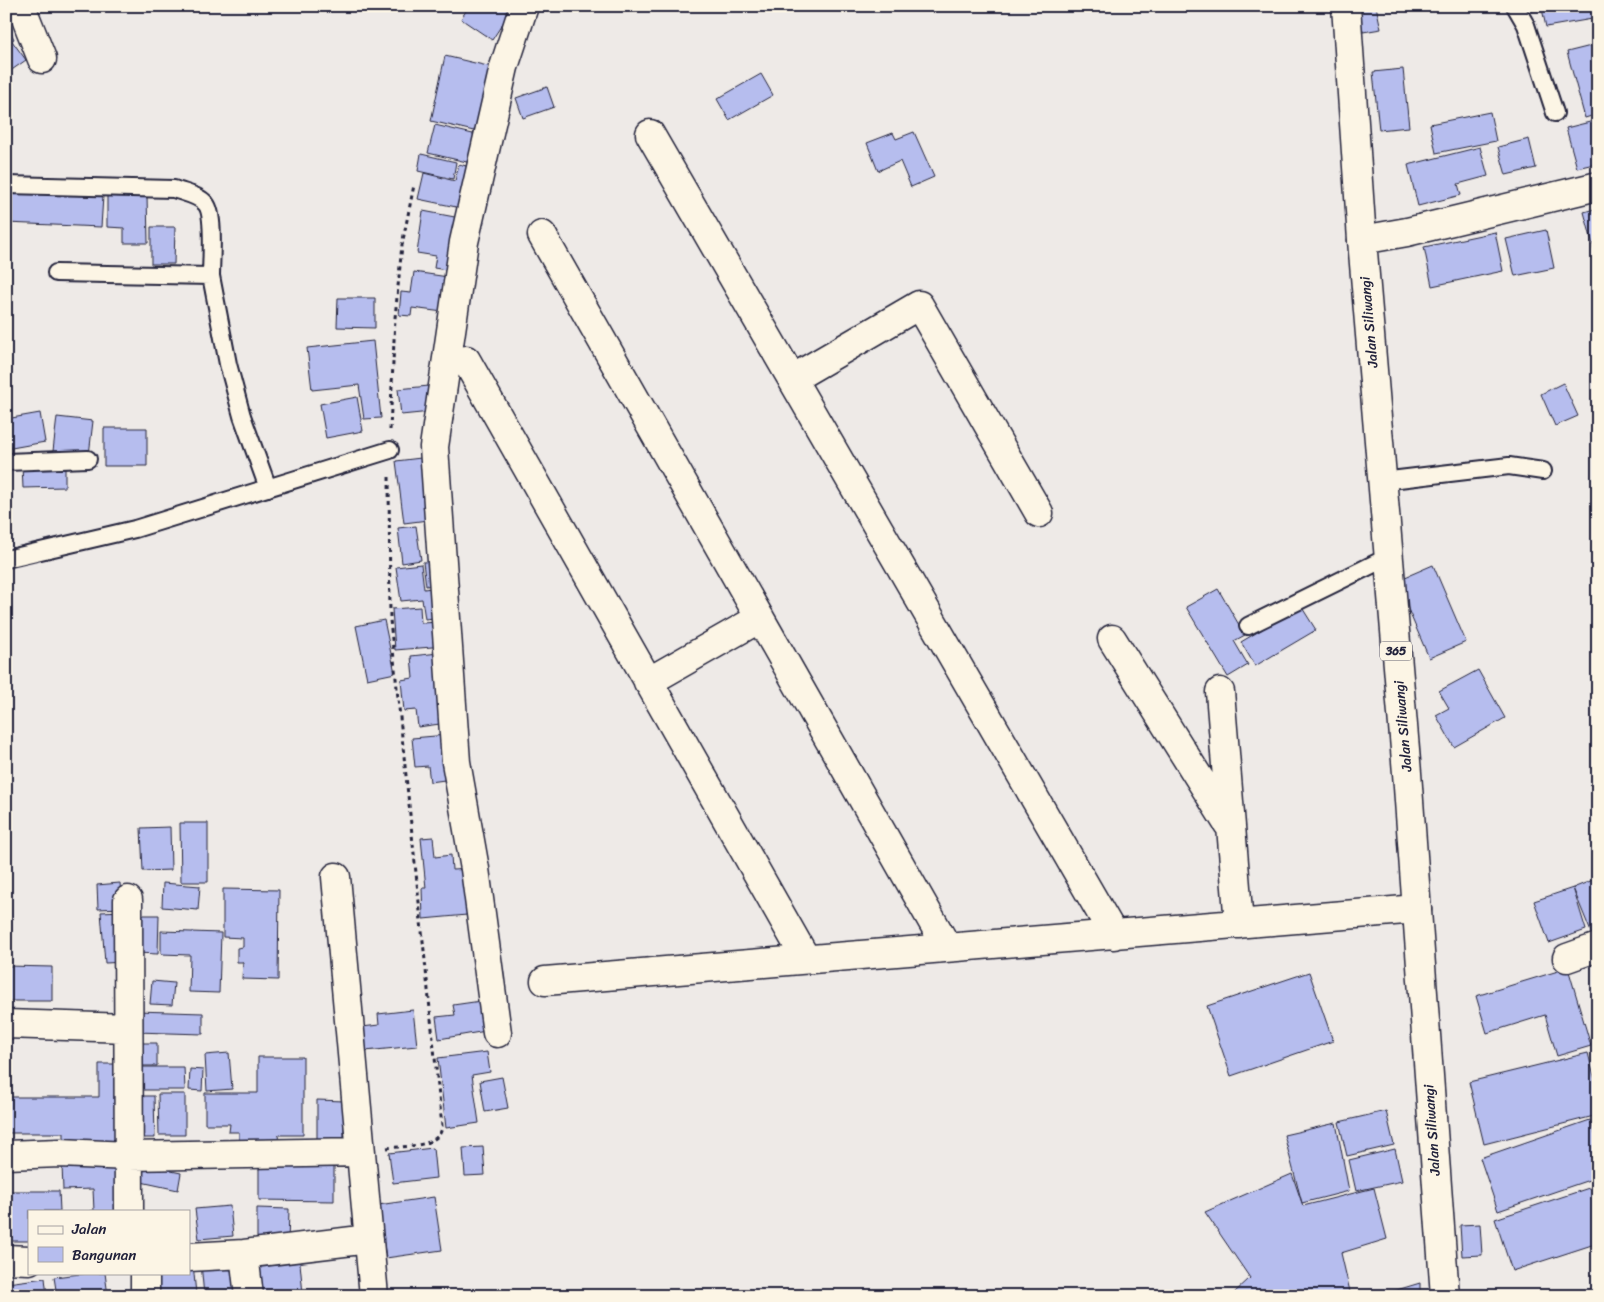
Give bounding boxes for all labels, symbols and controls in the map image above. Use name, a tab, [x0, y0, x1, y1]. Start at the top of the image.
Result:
street label: Jalan Siliwangi	[1352, 274, 1386, 370]
road number: 365	[1380, 641, 1412, 660]
street label: Jalan Siliwangi	[1386, 678, 1420, 774]
street label: Jalan Siliwangi	[1416, 1082, 1448, 1178]
legend	[28, 1210, 190, 1274]
text: Jalan	[71, 1216, 106, 1242]
text: Bangunan	[72, 1242, 136, 1268]

